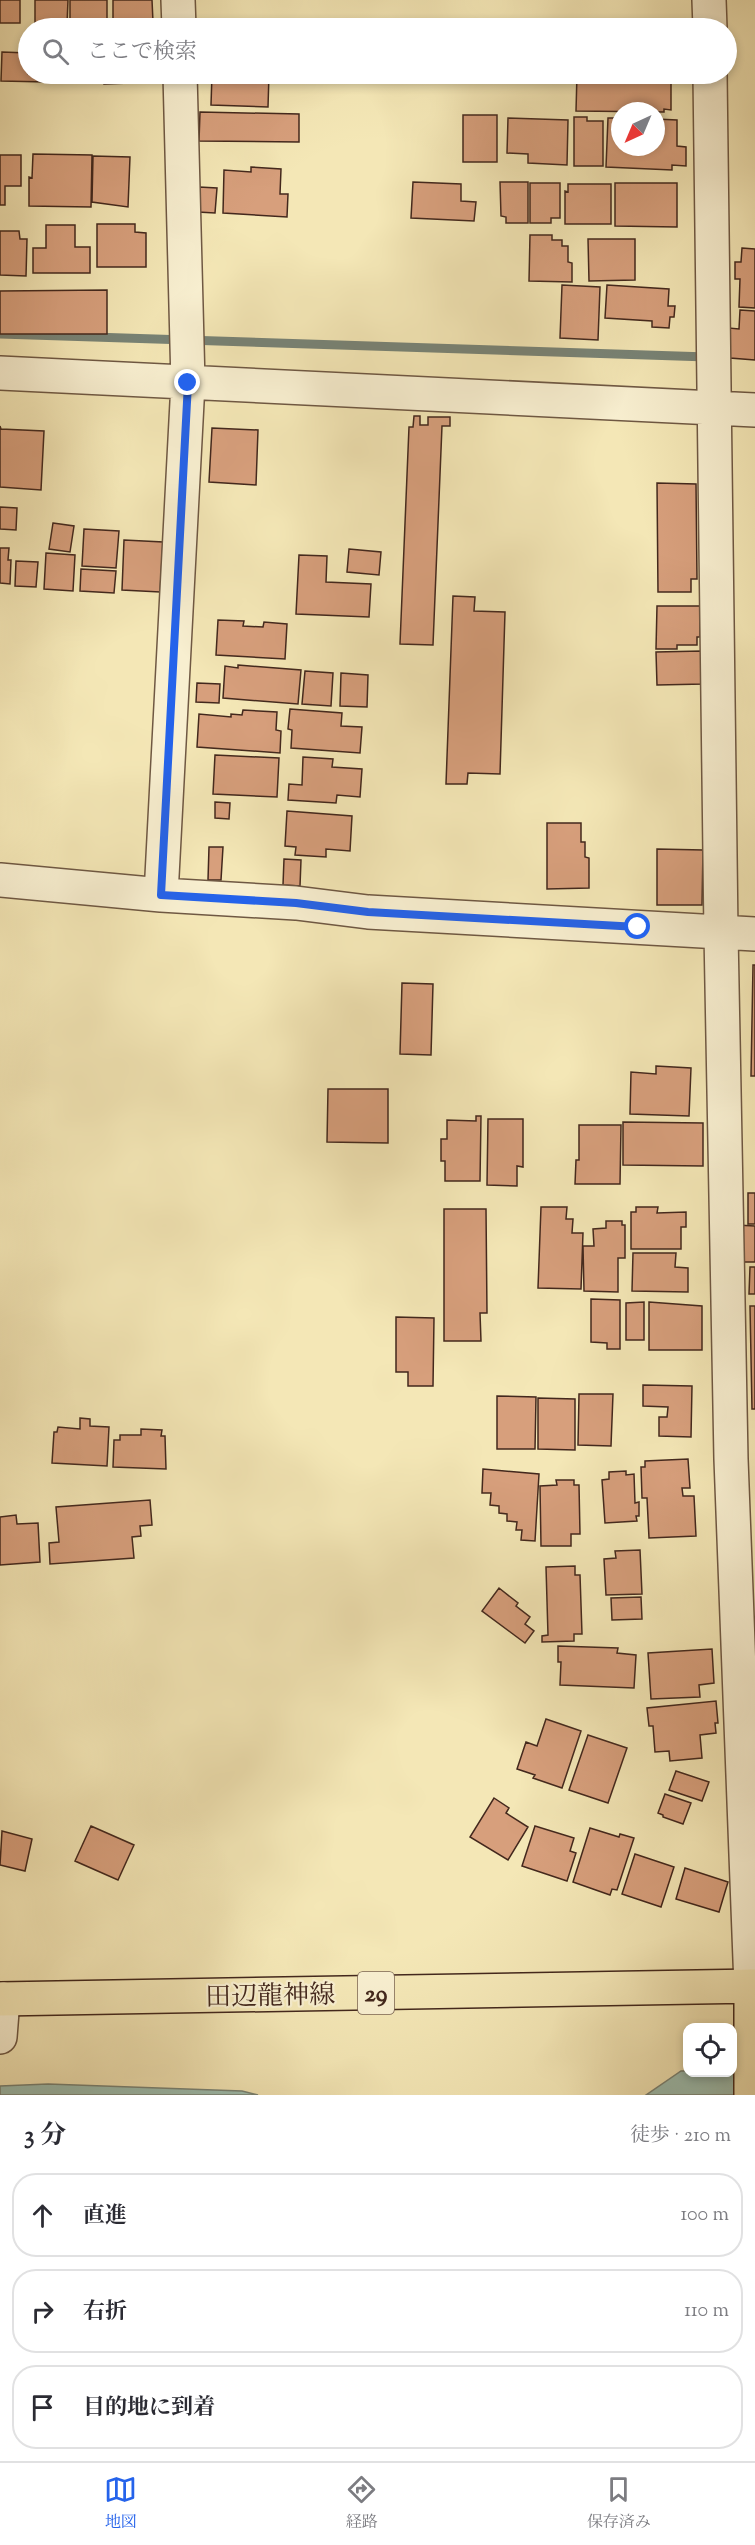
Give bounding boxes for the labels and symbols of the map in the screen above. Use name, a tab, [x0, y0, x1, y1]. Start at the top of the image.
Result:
north arrow	[611, 102, 665, 156]
route end	[174, 369, 200, 395]
route start	[624, 913, 650, 939]
road number: 29	[358, 1972, 394, 2014]
street label: 田辺龍神線	[205, 1978, 335, 2017]

